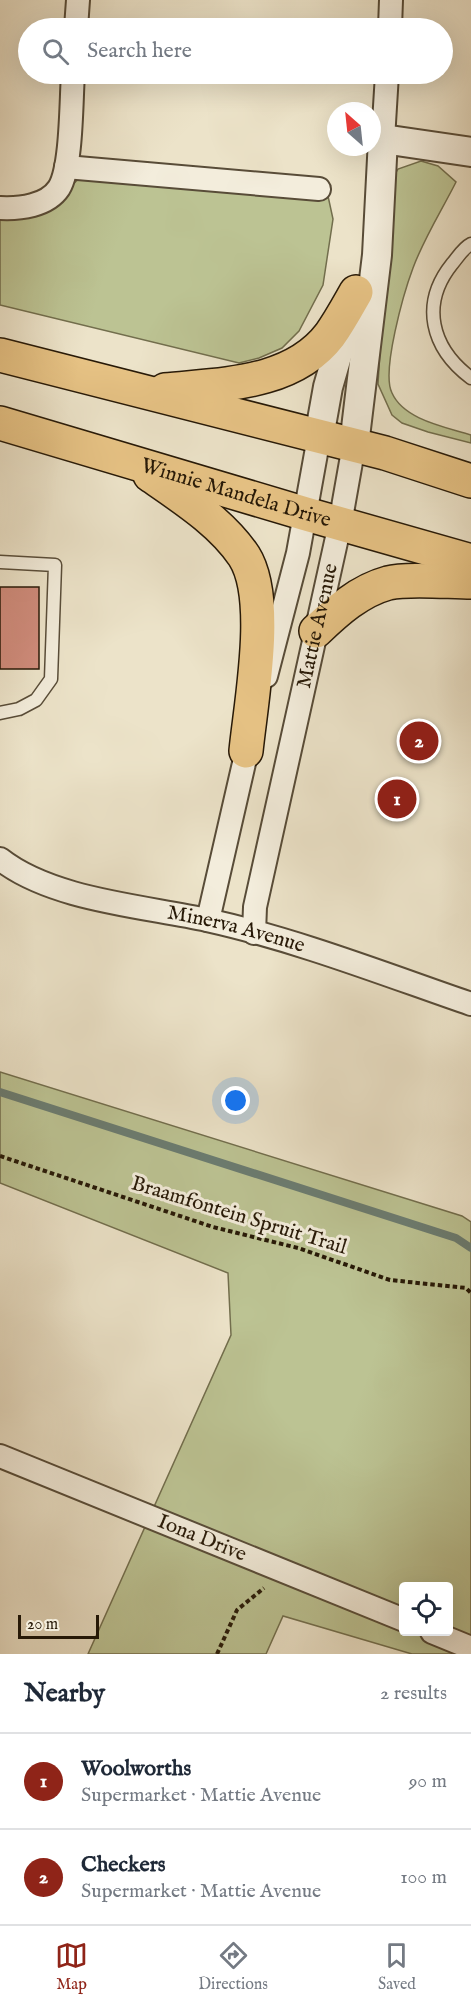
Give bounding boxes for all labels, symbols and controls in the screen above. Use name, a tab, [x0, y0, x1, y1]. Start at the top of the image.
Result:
search box	[18, 18, 453, 84]
icon: search	[39, 35, 72, 68]
text: Search here	[87, 37, 192, 65]
north arrow	[327, 102, 381, 156]
street label: Winnie Mandela Drive	[138, 452, 334, 534]
street label: Mattie Avenue	[290, 560, 344, 691]
pin: 2	[400, 718, 438, 764]
pin: 1	[378, 776, 416, 822]
street label: Minerva Avenue	[165, 899, 309, 960]
your location	[221, 1086, 250, 1115]
street label: Braamfontein Spruit Trail	[128, 1170, 350, 1262]
street label: Iona Drive	[153, 1508, 251, 1568]
map controls	[399, 1582, 453, 1636]
button: locate	[399, 1582, 453, 1636]
scale bar	[18, 1612, 99, 1640]
text: 20 m	[27, 1615, 58, 1635]
text: Nearby	[24, 1677, 105, 1710]
text: 2 results	[380, 1681, 447, 1706]
text: Woolworths	[81, 1755, 191, 1783]
text: 1	[40, 1769, 47, 1794]
text: 90 m	[409, 1769, 447, 1794]
text: Supermarket · Mattie Avenue	[81, 1783, 321, 1808]
text: Checkers	[81, 1851, 165, 1879]
text: 2	[39, 1865, 48, 1890]
text: 100 m	[400, 1865, 447, 1890]
text: Supermarket · Mattie Avenue	[81, 1879, 321, 1904]
tab: Map	[55, 1939, 88, 1995]
tab: Directions	[198, 1939, 268, 1995]
tab: Saved	[378, 1939, 416, 1995]

